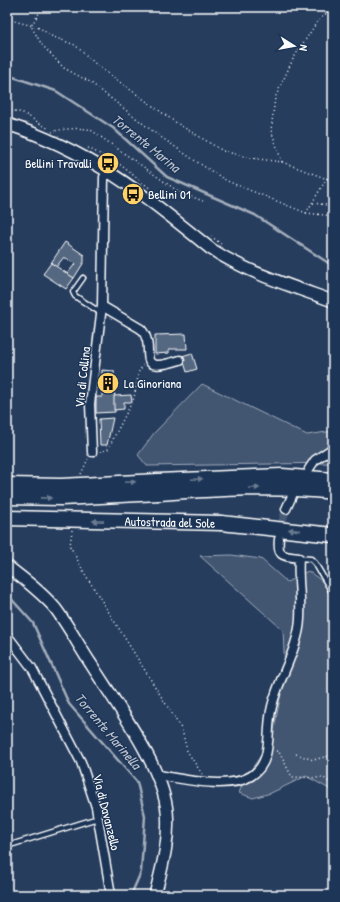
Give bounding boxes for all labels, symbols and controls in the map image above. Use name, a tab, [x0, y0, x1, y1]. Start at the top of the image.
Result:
north arrow	[274, 26, 314, 66]
text: N	[296, 44, 311, 52]
water label: Torrente Marina	[108, 109, 186, 177]
bus stop icon: Bellini Travalli	[95, 150, 121, 176]
place label: Bellini Travalli	[25, 154, 92, 172]
bus stop icon: Bellini 01	[120, 181, 146, 207]
place label: Bellini 01	[148, 185, 191, 203]
street label: Via di Collina	[70, 346, 94, 408]
building icon: La Ginoriana	[95, 370, 121, 396]
place label: La Ginoriana	[124, 374, 181, 392]
one-way arrow	[191, 475, 203, 482]
one-way arrow	[124, 479, 136, 486]
one-way arrow	[248, 485, 261, 491]
one-way arrow	[40, 495, 53, 501]
street label: Autostrada del Sole	[124, 512, 216, 532]
one-way arrow	[92, 517, 104, 524]
one-way arrow	[288, 527, 300, 534]
water label: Torrente Marinella	[71, 688, 147, 774]
street label: Via di Davanzello	[89, 772, 125, 852]

